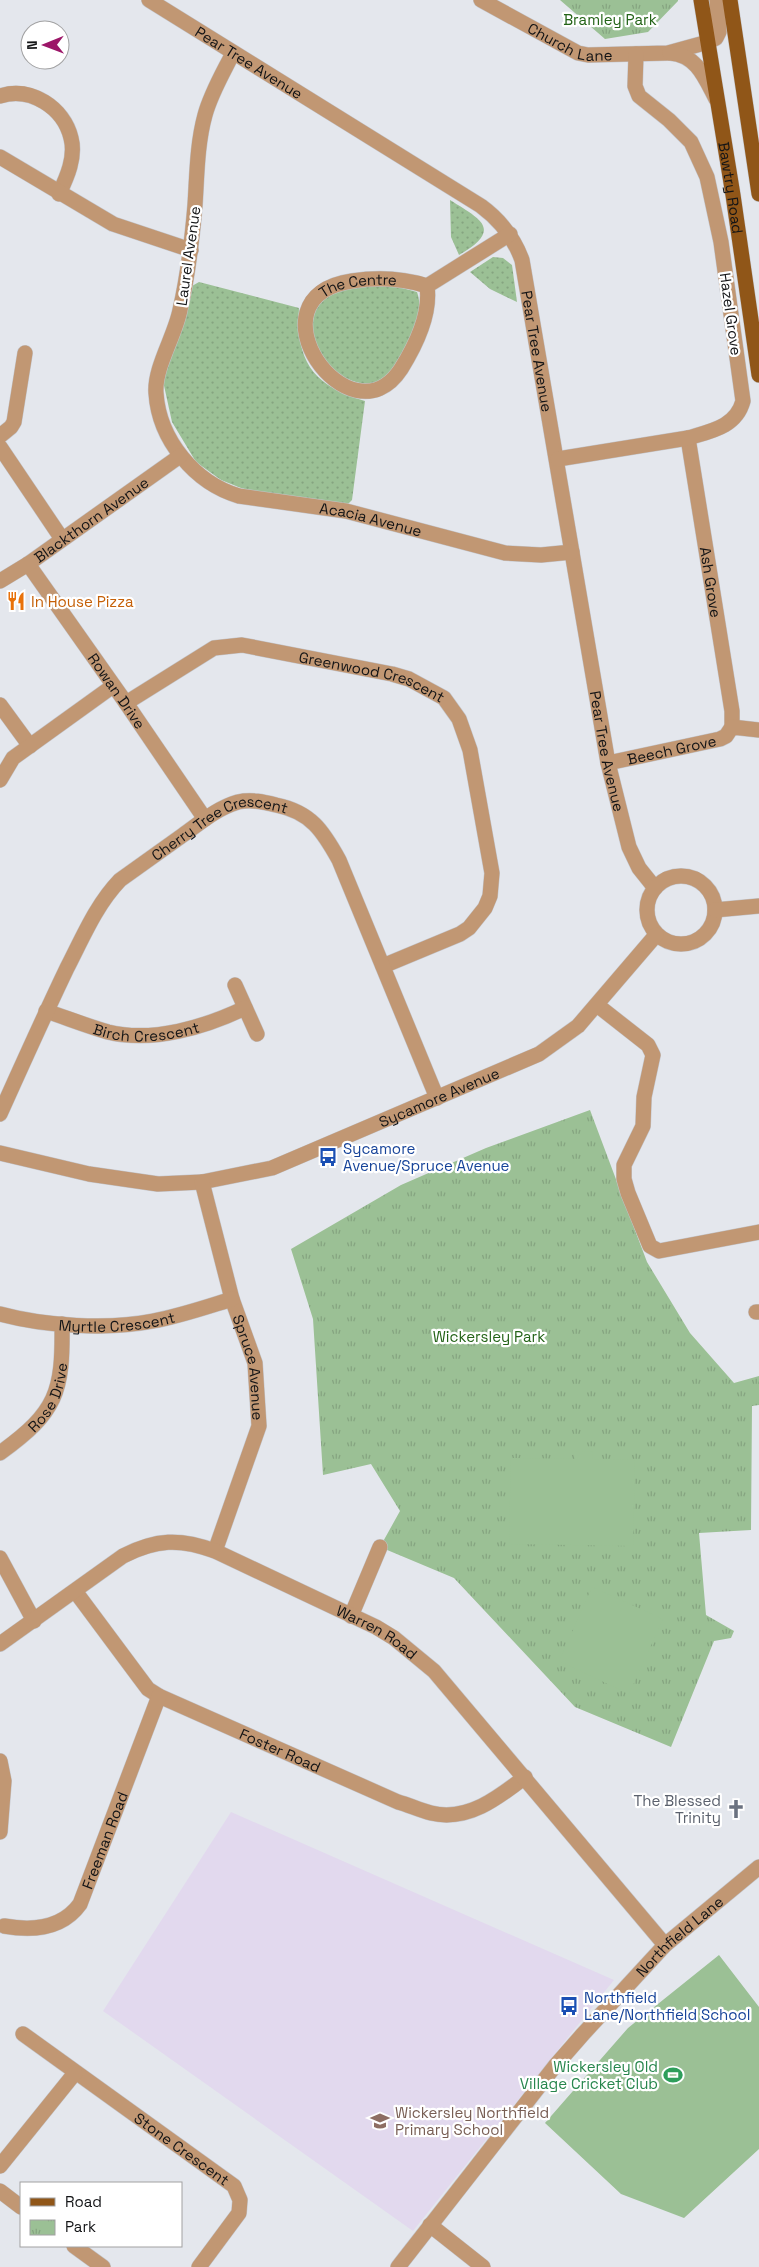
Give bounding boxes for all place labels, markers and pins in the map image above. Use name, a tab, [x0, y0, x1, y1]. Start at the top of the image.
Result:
restaurant icon: In House Pizza	[5, 590, 27, 612]
place label: In House Pizza	[31, 592, 134, 611]
place label: Sycamore Avenue/Spruce Avenue	[343, 1139, 510, 1175]
bus stop icon: Sycamore Avenue/Spruce Avenue	[317, 1146, 339, 1168]
place label: The Blessed Trinity	[633, 1791, 721, 1827]
church icon: The Blessed Trinity	[725, 1798, 747, 1820]
place label: Northfield Lane/Northfield School	[584, 1988, 751, 2024]
bus stop icon: Northfield Lane/Northfield School	[558, 1995, 580, 2017]
place label: Wickersley Old Village Cricket Club	[520, 2057, 658, 2093]
sports icon: Wickersley Old Village Cricket Club	[662, 2064, 684, 2086]
place label: Wickersley Northfield Primary School	[395, 2103, 549, 2139]
school or university icon: Wickersley Northfield Primary School	[369, 2110, 391, 2132]

